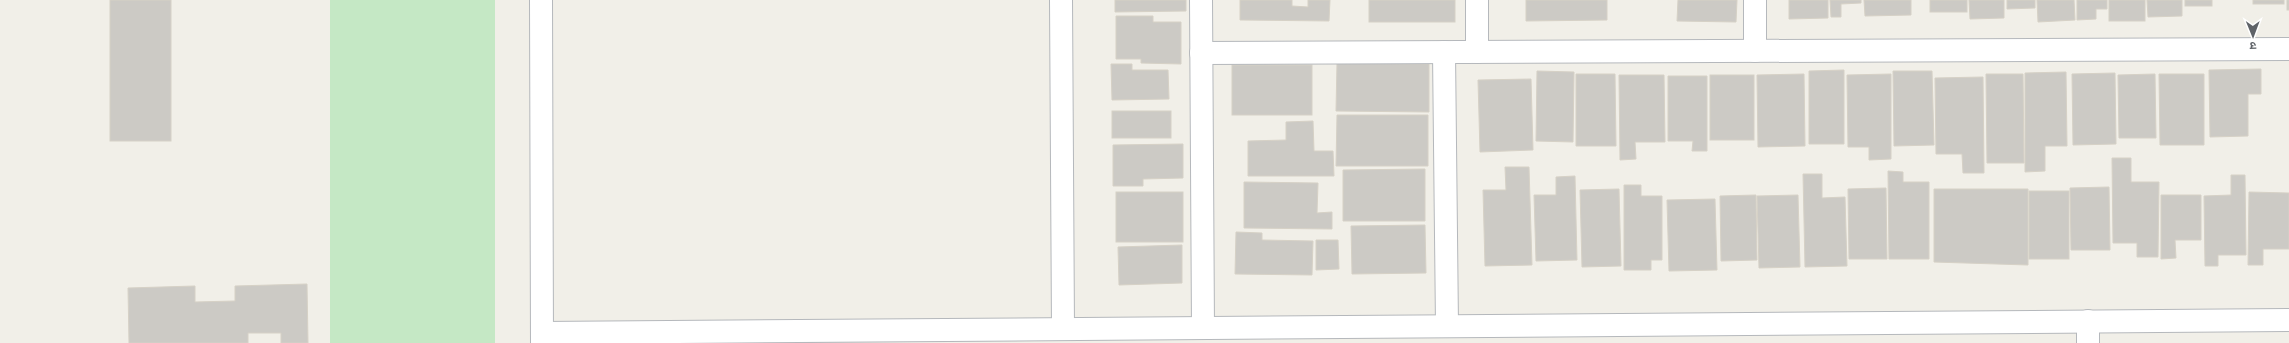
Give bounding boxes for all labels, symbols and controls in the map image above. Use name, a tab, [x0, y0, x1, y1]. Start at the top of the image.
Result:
north arrow	[2233, 16, 2273, 56]
text: उ	[2249, 39, 2256, 52]

